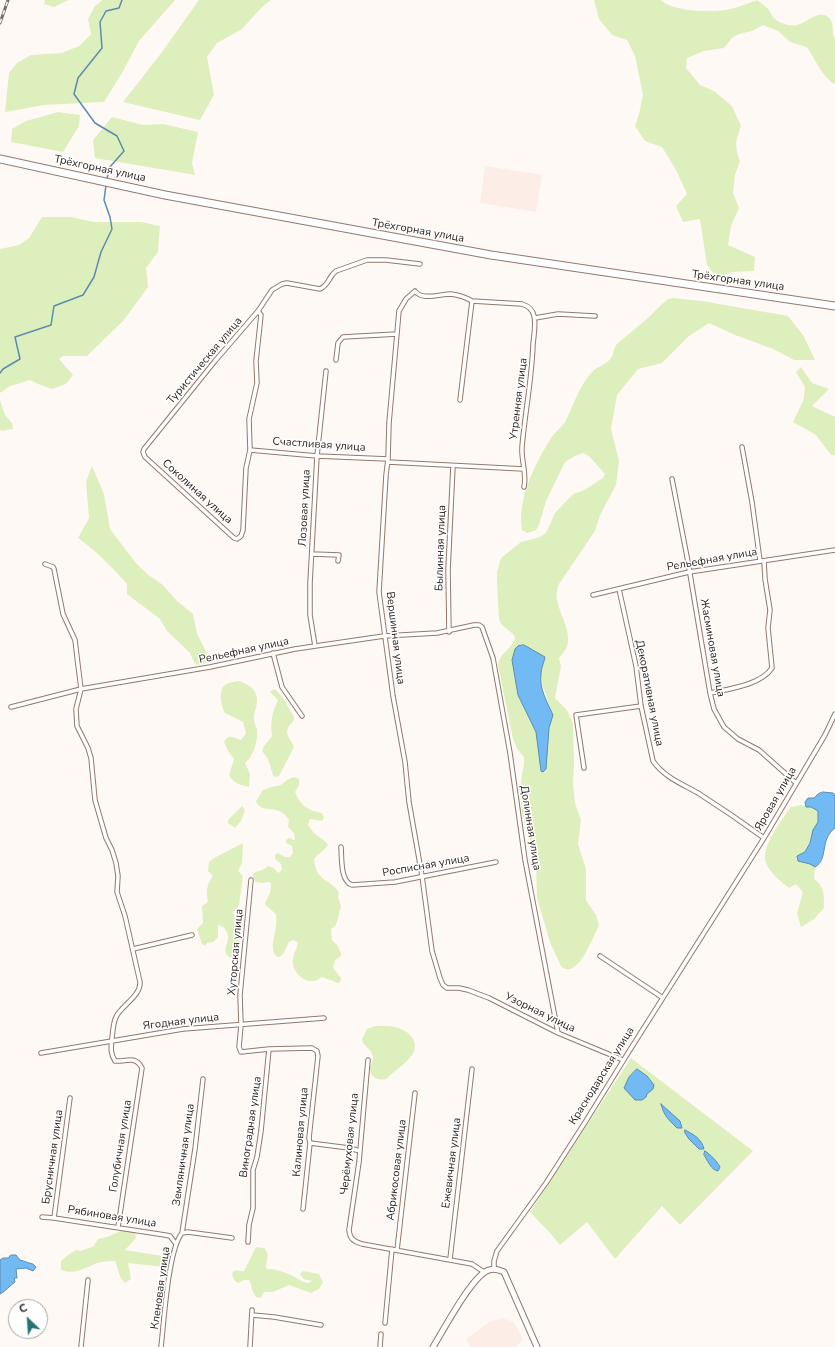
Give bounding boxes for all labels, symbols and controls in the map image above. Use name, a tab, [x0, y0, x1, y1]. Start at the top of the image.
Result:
street label: Трёхгорная улица	[53, 153, 147, 185]
street label: Трёхгорная улица	[371, 216, 465, 246]
street label: Трёхгорная улица	[691, 268, 785, 294]
street label: Туристическая улица	[165, 315, 245, 407]
street label: Утренняя улица	[507, 357, 531, 441]
street label: Счастливая улица	[272, 435, 366, 455]
street label: Соколиная улица	[159, 457, 235, 527]
street label: Лозовая улица	[296, 469, 314, 547]
street label: Былинная улица	[433, 505, 449, 591]
street label: Рельефная улица	[666, 546, 758, 574]
street label: Вершинная улица	[383, 591, 407, 685]
street label: Жасминовая улица	[697, 598, 727, 698]
street label: Рельефная улица	[198, 635, 290, 667]
street label: Декоративная улица	[632, 639, 666, 747]
street label: Яровая улица	[752, 765, 800, 833]
street label: Долинная улица	[517, 785, 543, 871]
street label: Росписная улица	[381, 852, 471, 880]
street label: Хуторская улица	[226, 908, 246, 996]
street label: Узорная улица	[503, 990, 577, 1036]
street label: Ягодная улица	[142, 1011, 220, 1033]
street label: Краснодарская улица	[567, 1025, 637, 1127]
street label: Виноградная улица	[237, 1076, 265, 1178]
street label: Калиновая улица	[291, 1087, 311, 1177]
street label: Черёмуховая улица	[338, 1092, 362, 1196]
street label: Голубичная улица	[107, 1099, 135, 1193]
street label: Земляничная улица	[170, 1103, 198, 1207]
street label: Брусничная улица	[40, 1109, 66, 1205]
street label: Ежевичная улица	[440, 1117, 464, 1209]
street label: Абрикосовая улица	[384, 1119, 410, 1221]
street label: Рябиновая улица	[67, 1203, 157, 1231]
street label: Кленовая улица	[149, 1246, 173, 1330]
north arrow	[8, 1299, 48, 1339]
text: С	[17, 1300, 30, 1317]

